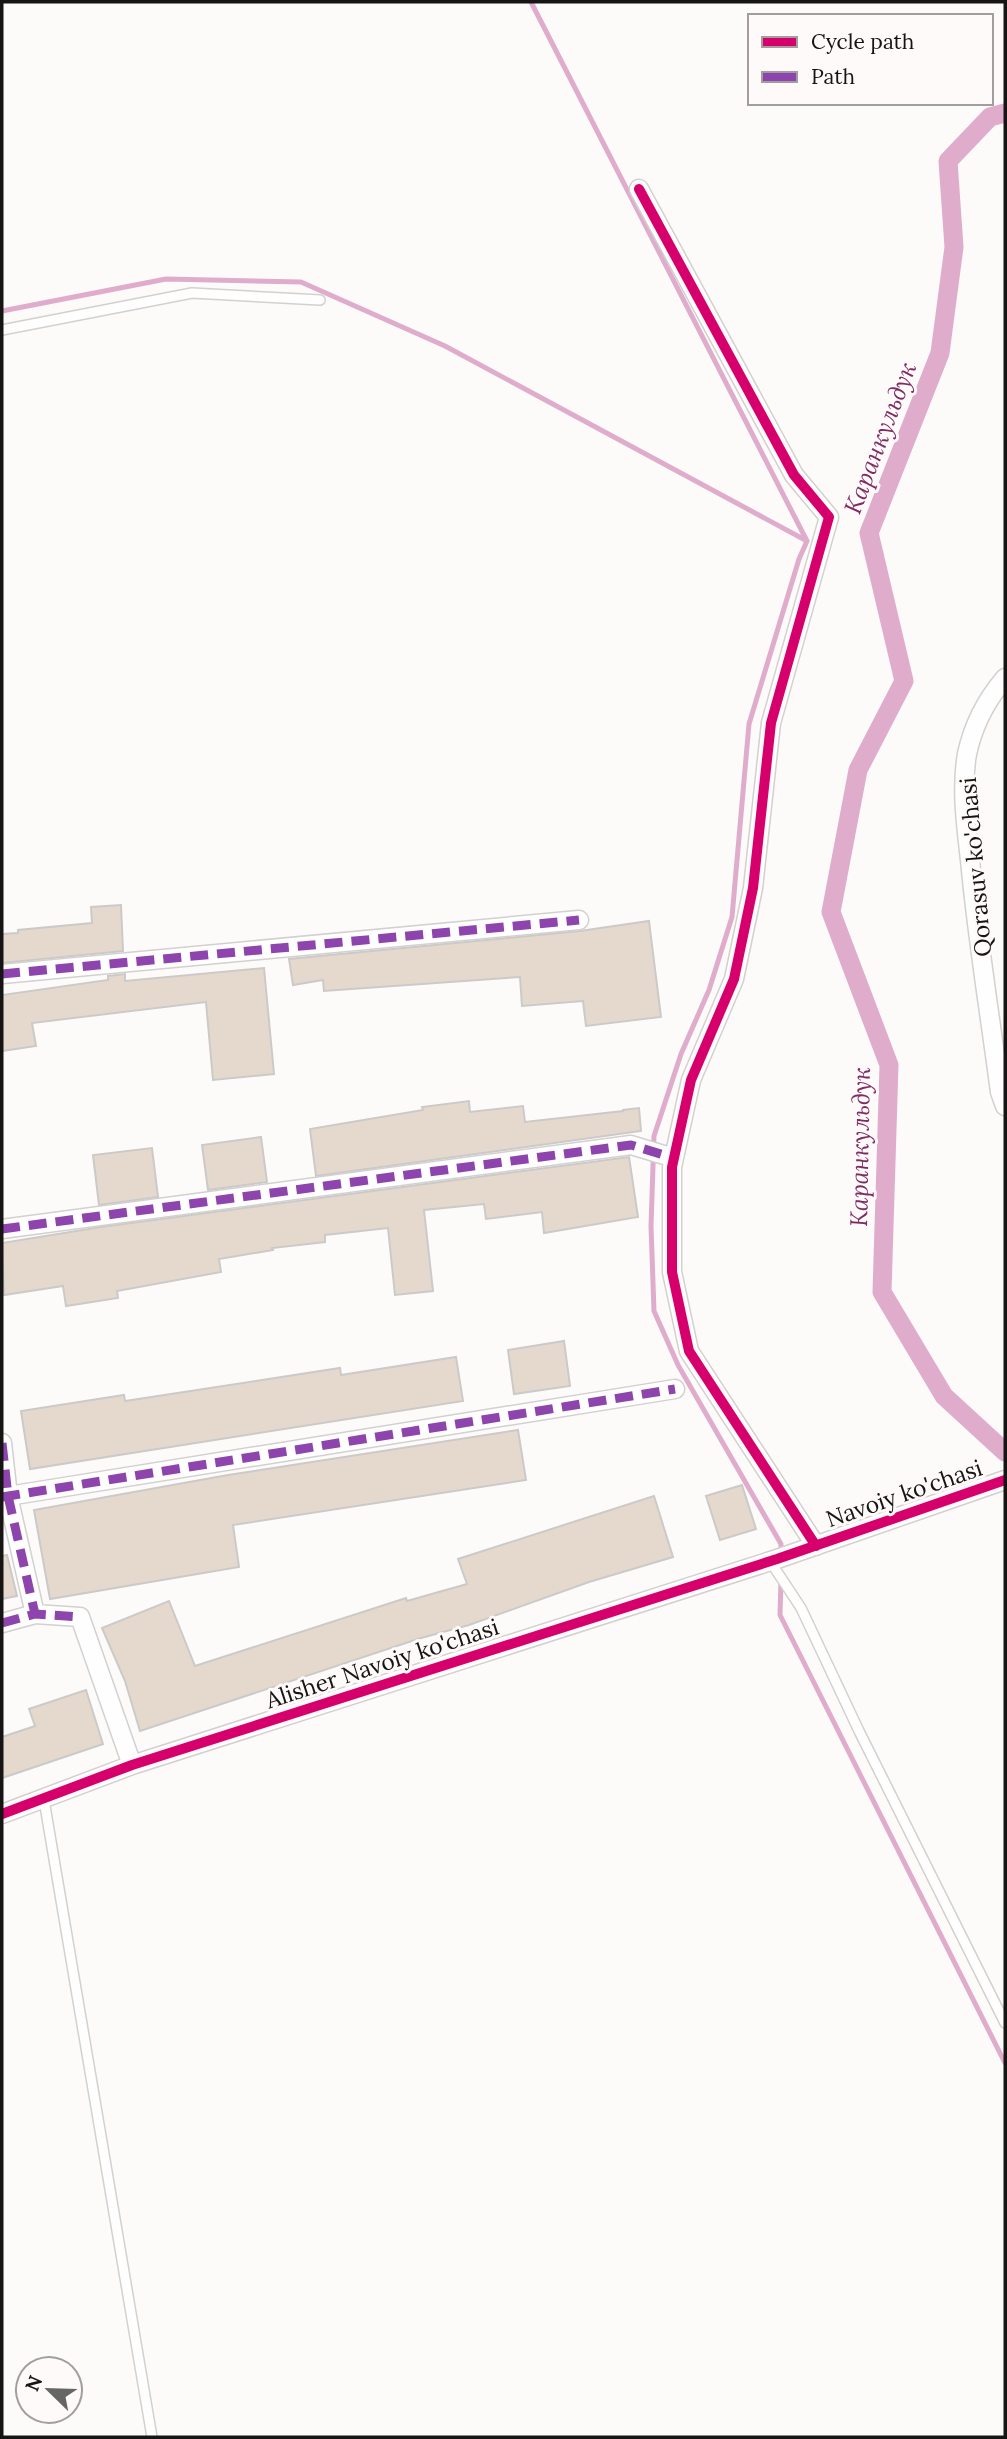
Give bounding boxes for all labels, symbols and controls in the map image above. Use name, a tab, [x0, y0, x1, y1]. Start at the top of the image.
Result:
legend	[748, 14, 993, 105]
text: Cycle path	[811, 28, 914, 55]
text: Path	[811, 63, 855, 90]
water label: Каранкульдук	[837, 358, 923, 518]
street label: Qorasuv ko'chasi	[953, 776, 997, 958]
water label: Каранкульдук	[843, 1067, 877, 1227]
street label: Navoiy ko'chasi	[822, 1453, 986, 1533]
street label: Alisher Navoiy ko'chasi	[261, 1612, 502, 1715]
north arrow	[14, 2355, 84, 2425]
text: N	[19, 2372, 47, 2395]

